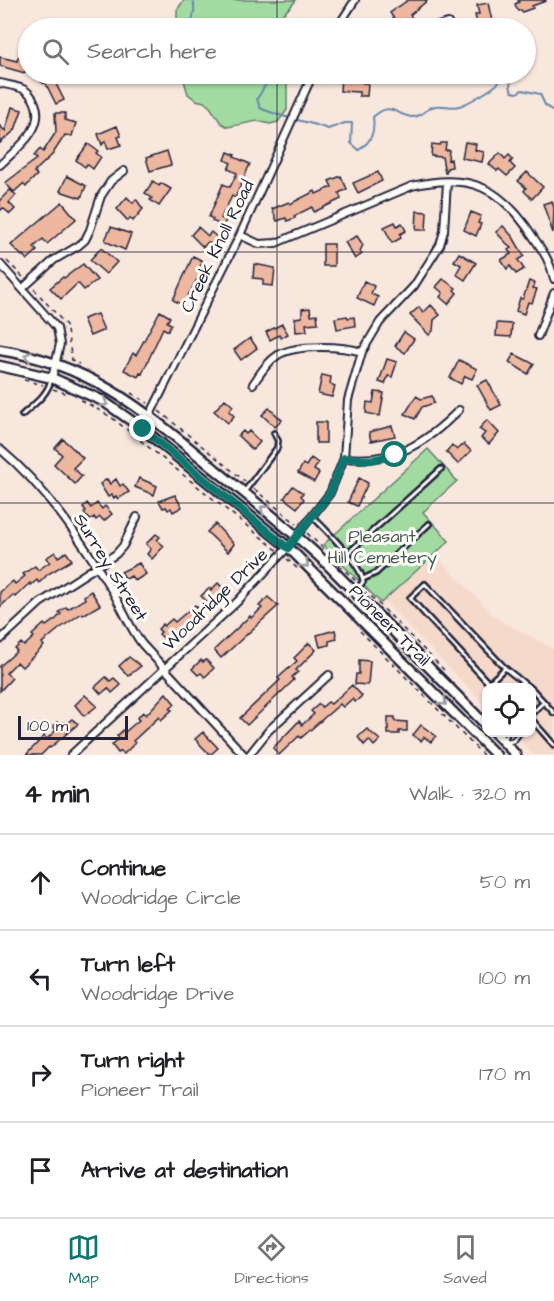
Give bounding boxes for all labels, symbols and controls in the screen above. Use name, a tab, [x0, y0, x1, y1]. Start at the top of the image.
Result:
search box	[18, 18, 536, 84]
icon: search	[39, 35, 72, 68]
text: Search here	[87, 36, 217, 67]
street label: Creek Knoll Road	[175, 176, 260, 317]
one-way arrow	[23, 351, 33, 364]
one-way arrow	[98, 396, 108, 407]
route end	[129, 415, 155, 441]
route start	[381, 441, 407, 467]
one-way arrow	[260, 505, 271, 516]
street label: Surrey Street	[67, 509, 154, 627]
park label: Pleasant Hill Cemetery	[327, 524, 437, 571]
street label: Woodridge Drive	[157, 542, 275, 657]
one-way arrow	[299, 557, 309, 568]
street label: Pioneer Trail	[343, 579, 436, 672]
map controls	[482, 683, 536, 737]
button: locate	[482, 683, 536, 737]
one-way arrow	[436, 695, 447, 706]
scale bar	[18, 713, 128, 740]
text: 100 m	[27, 715, 68, 737]
text: 4 min	[24, 776, 89, 812]
text: Walk · 320 m	[409, 780, 530, 808]
text: Continue	[81, 853, 166, 884]
icon: ahead	[24, 866, 57, 899]
text: 50 m	[480, 868, 530, 896]
text: Woodridge Circle	[81, 884, 241, 912]
text: Turn left	[81, 949, 175, 980]
icon: left	[24, 962, 57, 995]
text: 100 m	[479, 964, 530, 992]
text: Woodridge Drive	[81, 980, 234, 1008]
text: Turn right	[81, 1045, 184, 1076]
icon: right	[24, 1058, 57, 1091]
text: 170 m	[479, 1060, 530, 1088]
text: Pioneer Trail	[81, 1076, 199, 1104]
icon: arrive	[24, 1154, 57, 1187]
text: Arrive at destination	[81, 1155, 288, 1186]
tab: Map	[67, 1231, 100, 1289]
tab: Directions	[235, 1231, 309, 1289]
tab: Saved	[443, 1231, 487, 1289]

